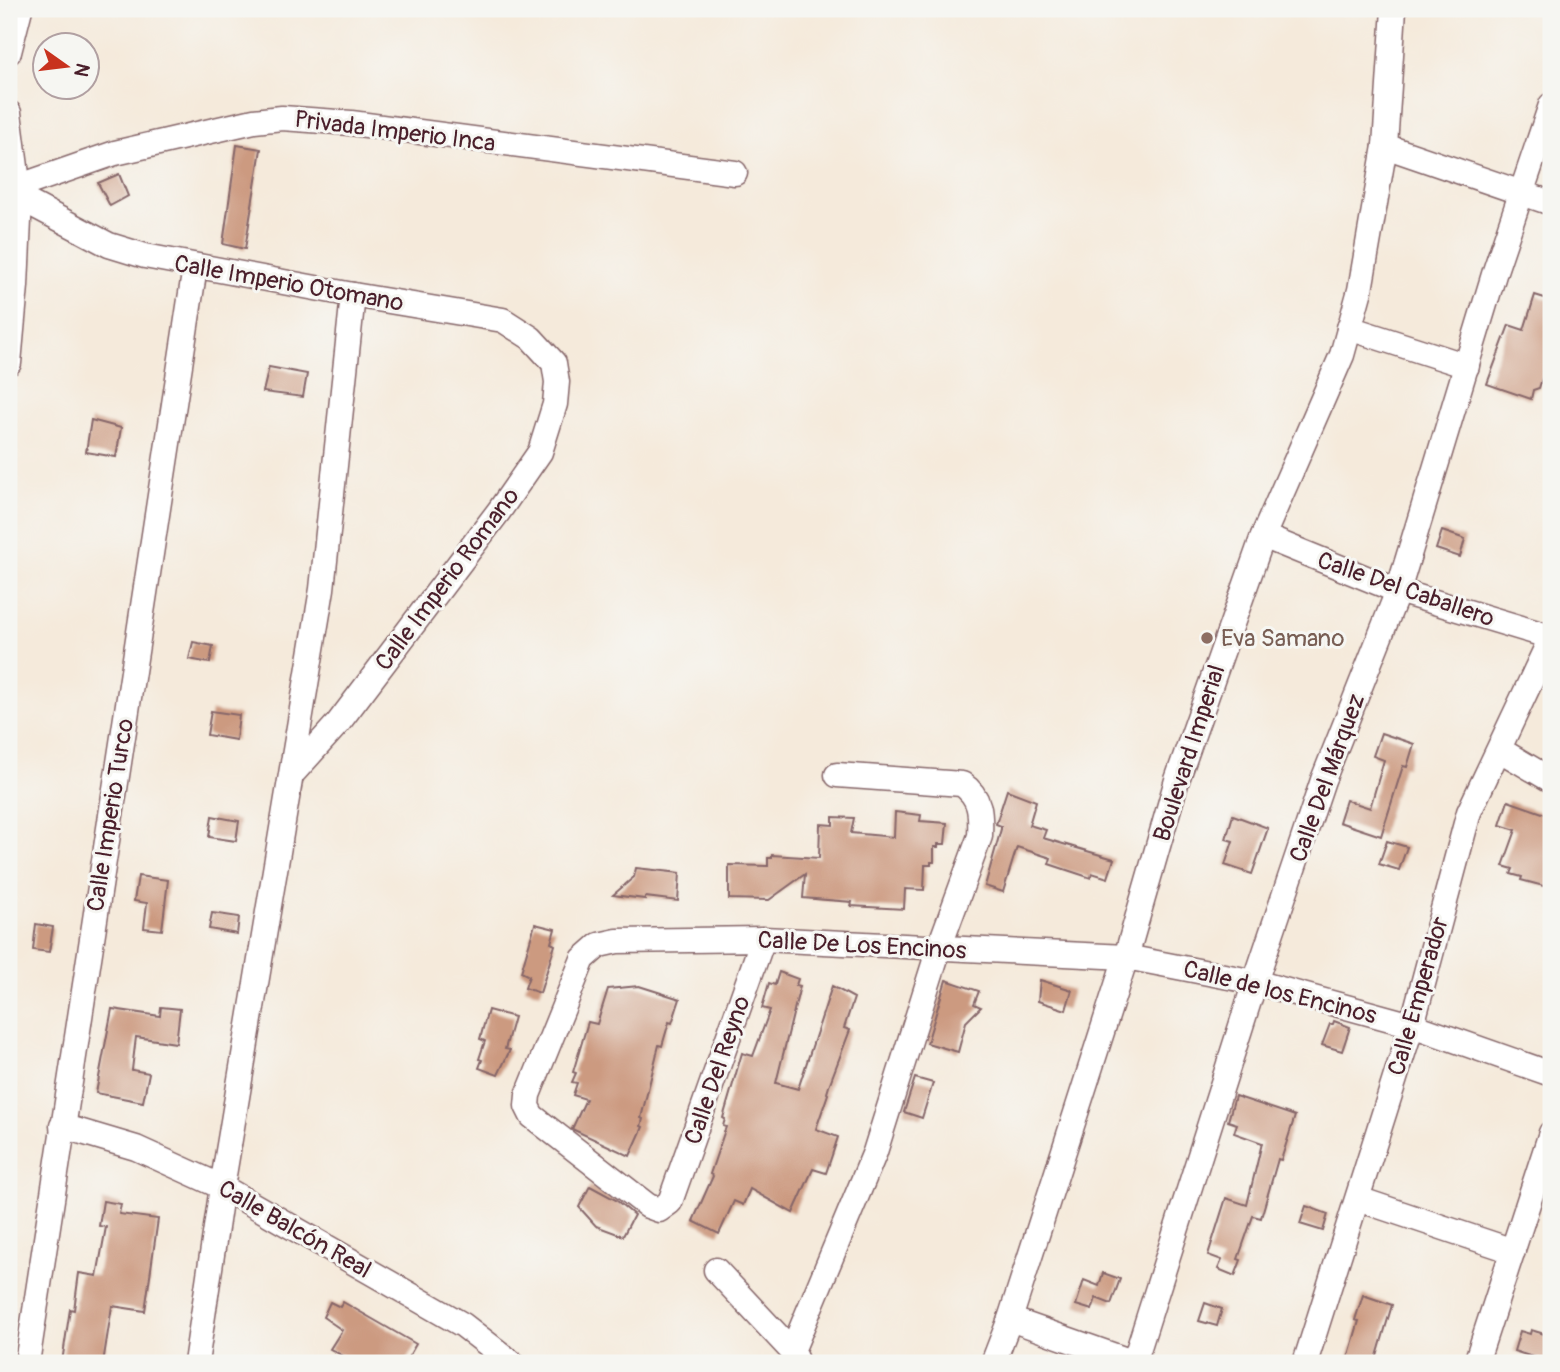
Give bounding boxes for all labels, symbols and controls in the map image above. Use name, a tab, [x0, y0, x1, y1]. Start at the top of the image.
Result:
north arrow	[32, 32, 102, 102]
text: N	[68, 61, 95, 79]
street label: Privada Imperio Inca	[293, 105, 497, 158]
street label: Calle Imperio Otomano	[172, 249, 406, 318]
street label: Calle Imperio Romano	[369, 482, 526, 676]
street label: Calle Del Caballero	[1313, 546, 1498, 633]
place label: Eva Samano	[1221, 624, 1345, 653]
marker: Eva Samano	[1199, 630, 1215, 646]
street label: Boulevard Imperial	[1147, 661, 1232, 845]
street label: Calle Del Márquez	[1284, 690, 1371, 866]
street label: Calle Imperio Turco	[81, 716, 140, 914]
street label: Calle Emperador	[1382, 913, 1455, 1079]
street label: Calle De Los Encinos	[757, 926, 967, 965]
street label: Calle de los Encinos	[1180, 954, 1380, 1031]
street label: Calle Del Reyno	[679, 992, 756, 1148]
street label: Calle Balcón Real	[213, 1174, 376, 1285]

